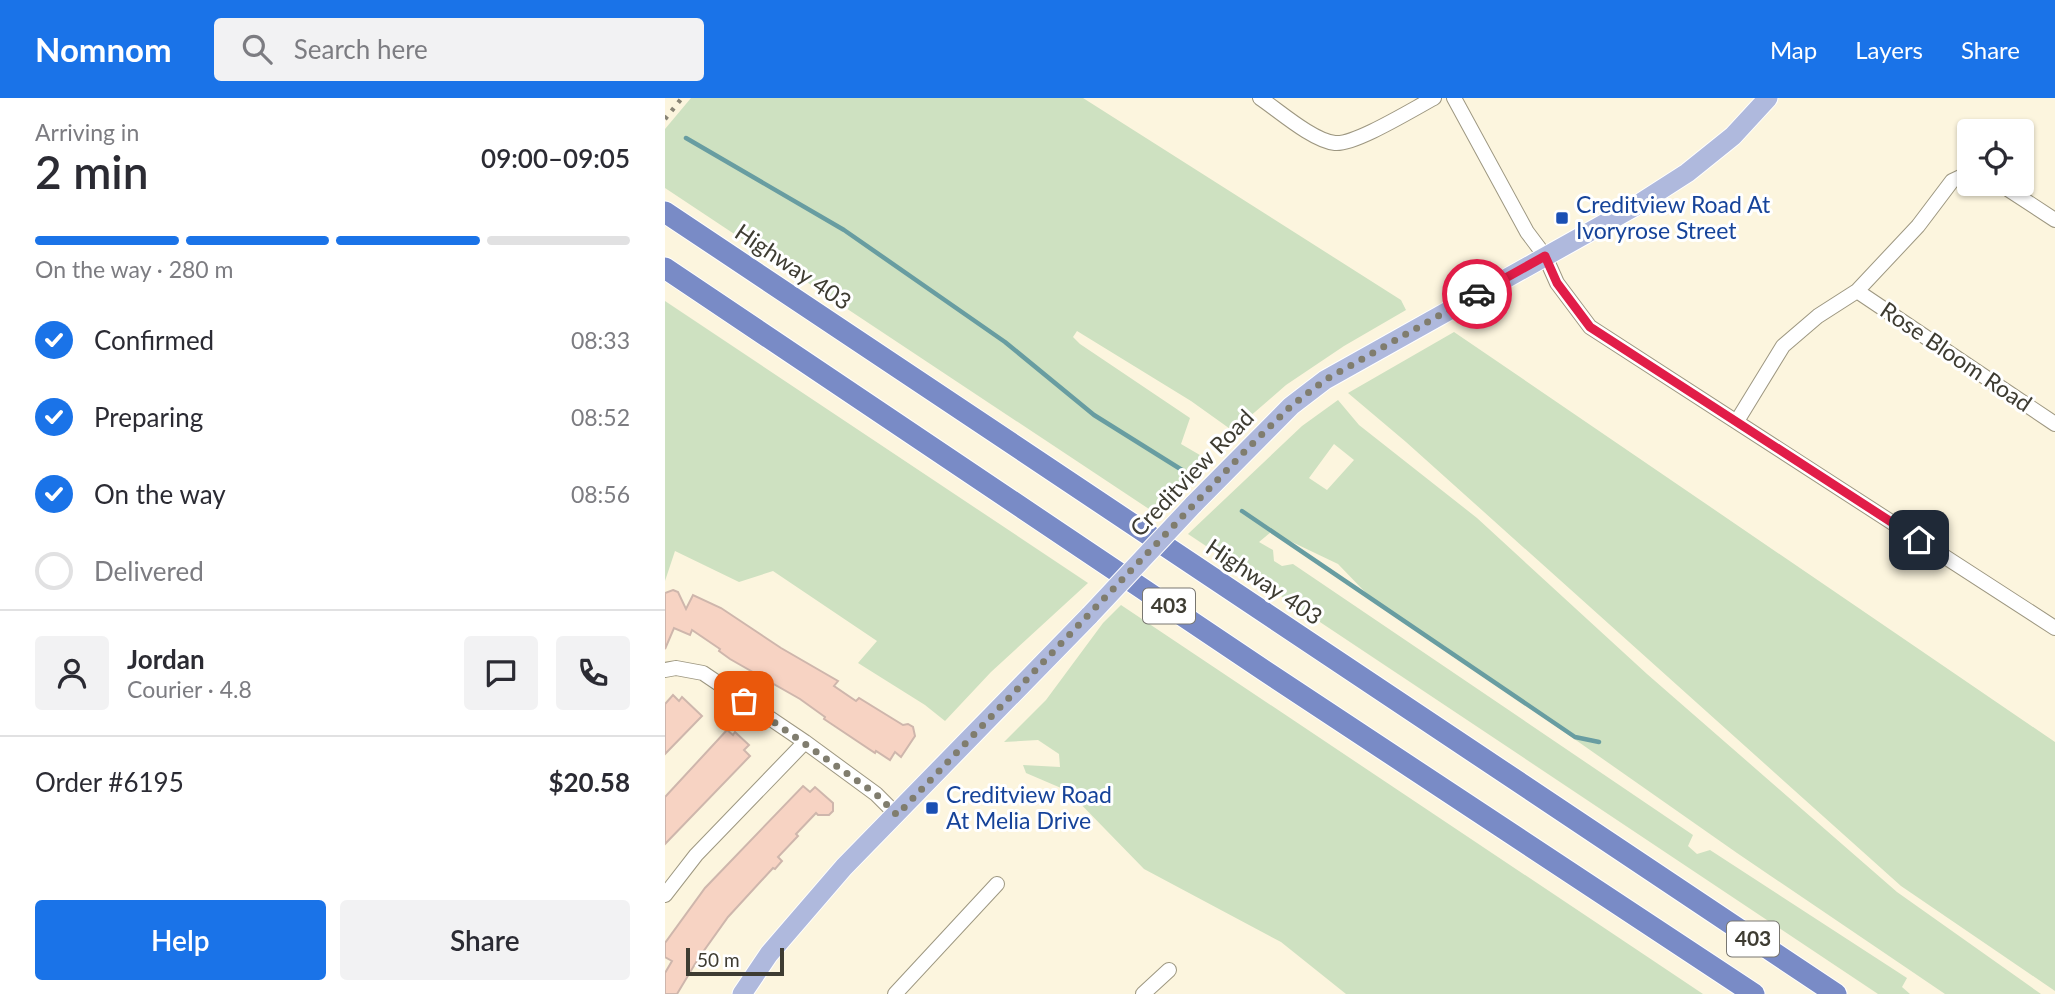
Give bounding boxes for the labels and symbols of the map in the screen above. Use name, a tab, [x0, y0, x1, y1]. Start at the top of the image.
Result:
place label: Creditview Road At Ivoryrose Street	[1576, 190, 1771, 244]
marker: Creditview Road At Ivoryrose Street	[1554, 210, 1570, 226]
street label: Highway 403	[730, 217, 857, 315]
courier	[1442, 259, 1512, 329]
street label: Rose Bloom Road	[1875, 295, 2038, 417]
street label: Creditview Road	[1124, 403, 1259, 542]
pin	[1889, 510, 1949, 570]
street label: Highway 403	[1201, 532, 1328, 630]
road number: 403	[1143, 588, 1195, 624]
pin	[714, 671, 774, 731]
place label: Creditview Road At Melia Drive	[946, 780, 1112, 834]
marker: Creditview Road At Melia Drive	[924, 800, 940, 816]
road number: 403	[1727, 922, 1779, 956]
scale bar	[686, 945, 784, 977]

